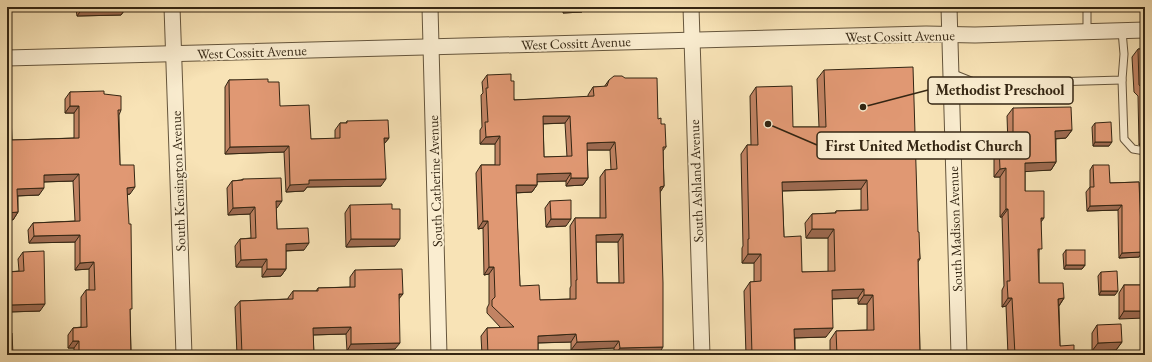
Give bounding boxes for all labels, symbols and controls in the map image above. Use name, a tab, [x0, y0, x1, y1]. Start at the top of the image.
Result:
street label: West Cossitt Avenue	[845, 26, 956, 46]
street label: West Cossitt Avenue	[521, 32, 632, 54]
street label: West Cossitt Avenue	[197, 41, 308, 63]
callout: Methodist Preschool	[928, 77, 1073, 104]
text: Methodist Preschool	[936, 80, 1065, 99]
street label: South Kensington Avenue	[167, 110, 189, 252]
street label: South Catherine Avenue	[424, 114, 446, 247]
street label: South Ashland Avenue	[685, 119, 707, 243]
callout: First United Methodist Church	[817, 132, 1030, 159]
text: First United Methodist Church	[825, 136, 1023, 155]
street label: South Madison Avenue	[944, 165, 966, 292]

